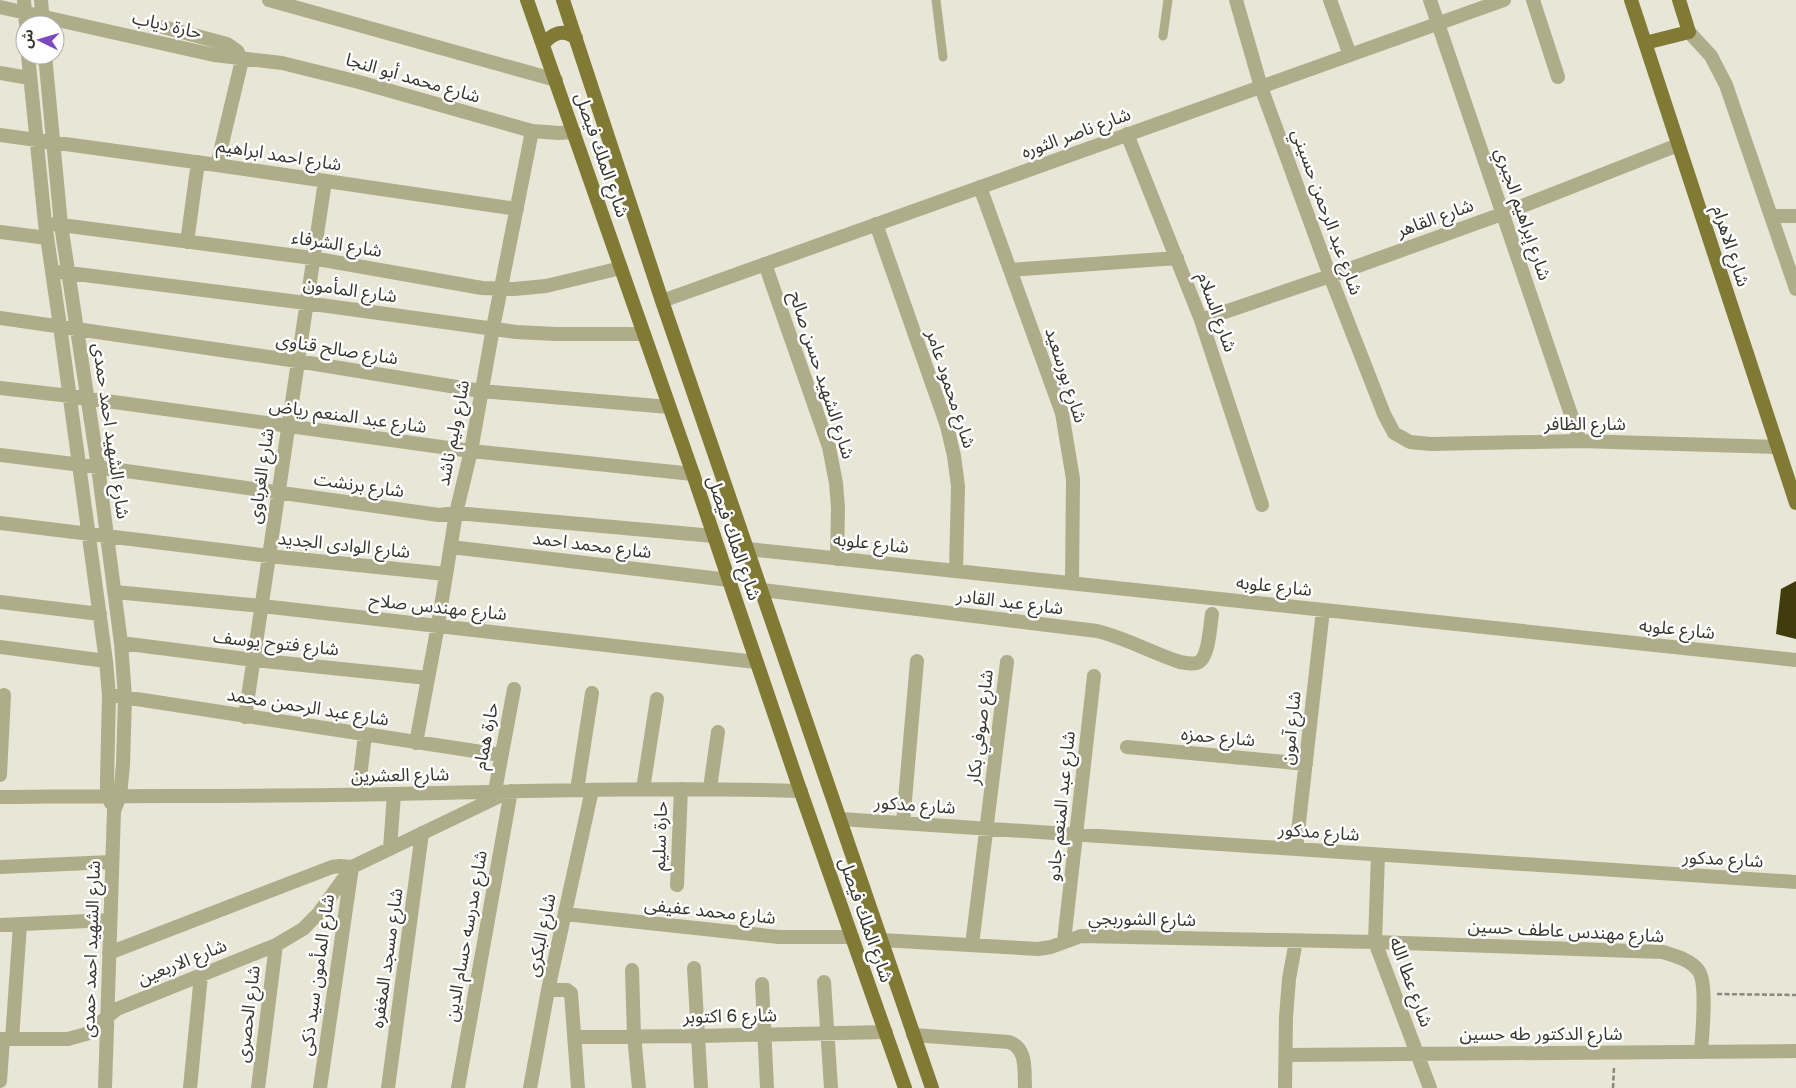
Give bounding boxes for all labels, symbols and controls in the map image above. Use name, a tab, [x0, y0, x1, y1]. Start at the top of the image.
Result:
street label: حارة دياب	[130, 5, 204, 44]
north arrow	[15, 15, 65, 65]
text: ش	[17, 29, 36, 49]
street label: شارع محمد أبو النجا	[342, 47, 483, 111]
street label: شارع الملك فيصل	[568, 89, 635, 221]
street label: شارع ناصر الثوره	[1018, 102, 1135, 166]
street label: شارع عبد الرحمن حسيني	[1284, 126, 1368, 299]
street label: شارع احمد ابراهيم	[214, 133, 343, 179]
street label: شارع إبراهيم الجبري	[1487, 145, 1557, 284]
street label: شارع القاهر	[1392, 193, 1477, 245]
street label: شارع الاهرام	[1705, 202, 1755, 290]
street label: شارع الشرفاء	[290, 225, 384, 265]
street label: شارع السلام	[1190, 269, 1243, 356]
street label: شارع المأمون	[301, 272, 398, 310]
street label: شارع الشهيد حسن صالح	[782, 288, 860, 463]
street label: شارع بورسعيد	[1037, 324, 1093, 426]
street label: شارع محمود عامر	[918, 326, 981, 452]
street label: شارع صالح قناوى	[274, 328, 400, 372]
street label: شارع الشهيد احمد حمدى	[85, 341, 135, 521]
street label: شارع وليم ناشد	[431, 378, 477, 488]
street label: شارع عبد المنعم رياض	[268, 393, 428, 441]
street label: شارع الظافر	[1543, 412, 1626, 438]
street label: شارع الغرباوى	[242, 427, 282, 526]
street label: شارع برنشت	[312, 467, 406, 505]
street label: شارع الملك فيصل	[700, 472, 767, 604]
street label: شارع الوادى الجديد	[276, 526, 411, 566]
street label: شارع محمد احمد	[531, 526, 653, 566]
street label: شارع علوبه	[832, 527, 910, 561]
street label: شارع علوبه	[1235, 570, 1313, 604]
street label: شارع عبد القادر	[954, 583, 1065, 622]
street label: شارع مهندس صلاح	[368, 588, 508, 628]
street label: شارع علوبه	[1638, 613, 1716, 647]
street label: شارع فتوح يوسف	[212, 624, 340, 664]
street label: شارع صوفي بكار	[961, 668, 1001, 787]
street label: شارع عبد الرحمن محمد	[225, 682, 391, 734]
street label: شارع آمون	[1275, 690, 1309, 766]
street label: حارة همام	[468, 700, 506, 772]
street label: شارع حمزه	[1180, 722, 1256, 754]
street label: شارع عبد المنعم جادو	[1041, 730, 1083, 883]
street label: شارع العشرين	[351, 762, 449, 790]
street label: شارع مدكور	[873, 790, 956, 822]
street label: حارة سليم	[647, 801, 674, 871]
street label: شارع مدكور	[1277, 817, 1360, 849]
street label: شارع مدكور	[1681, 845, 1764, 875]
street label: شارع مدرسه حسام الدين	[439, 849, 495, 1024]
street label: شارع الملك فيصل	[832, 854, 899, 986]
street label: شارع الشهيد احمد حمدى	[76, 860, 108, 1038]
street label: شارع مسجد المغفره	[365, 886, 411, 1030]
street label: شارع البكرى	[520, 891, 563, 979]
street label: شارع محمد عفيفى	[643, 892, 777, 932]
street label: شارع المأمون سيد ذكى	[294, 893, 342, 1058]
street label: شارع الشوربجي	[1088, 906, 1196, 934]
street label: شارع مهندس عاطف حسين	[1467, 914, 1665, 950]
street label: شارع الاربعين	[134, 933, 231, 993]
street label: شارع عطا الله	[1382, 934, 1438, 1031]
street label: شارع الحصرى	[230, 964, 268, 1064]
street label: شارع 6 اكتوبر	[682, 1003, 777, 1031]
street label: شارع الدكتور طه حسين	[1459, 1022, 1623, 1048]

